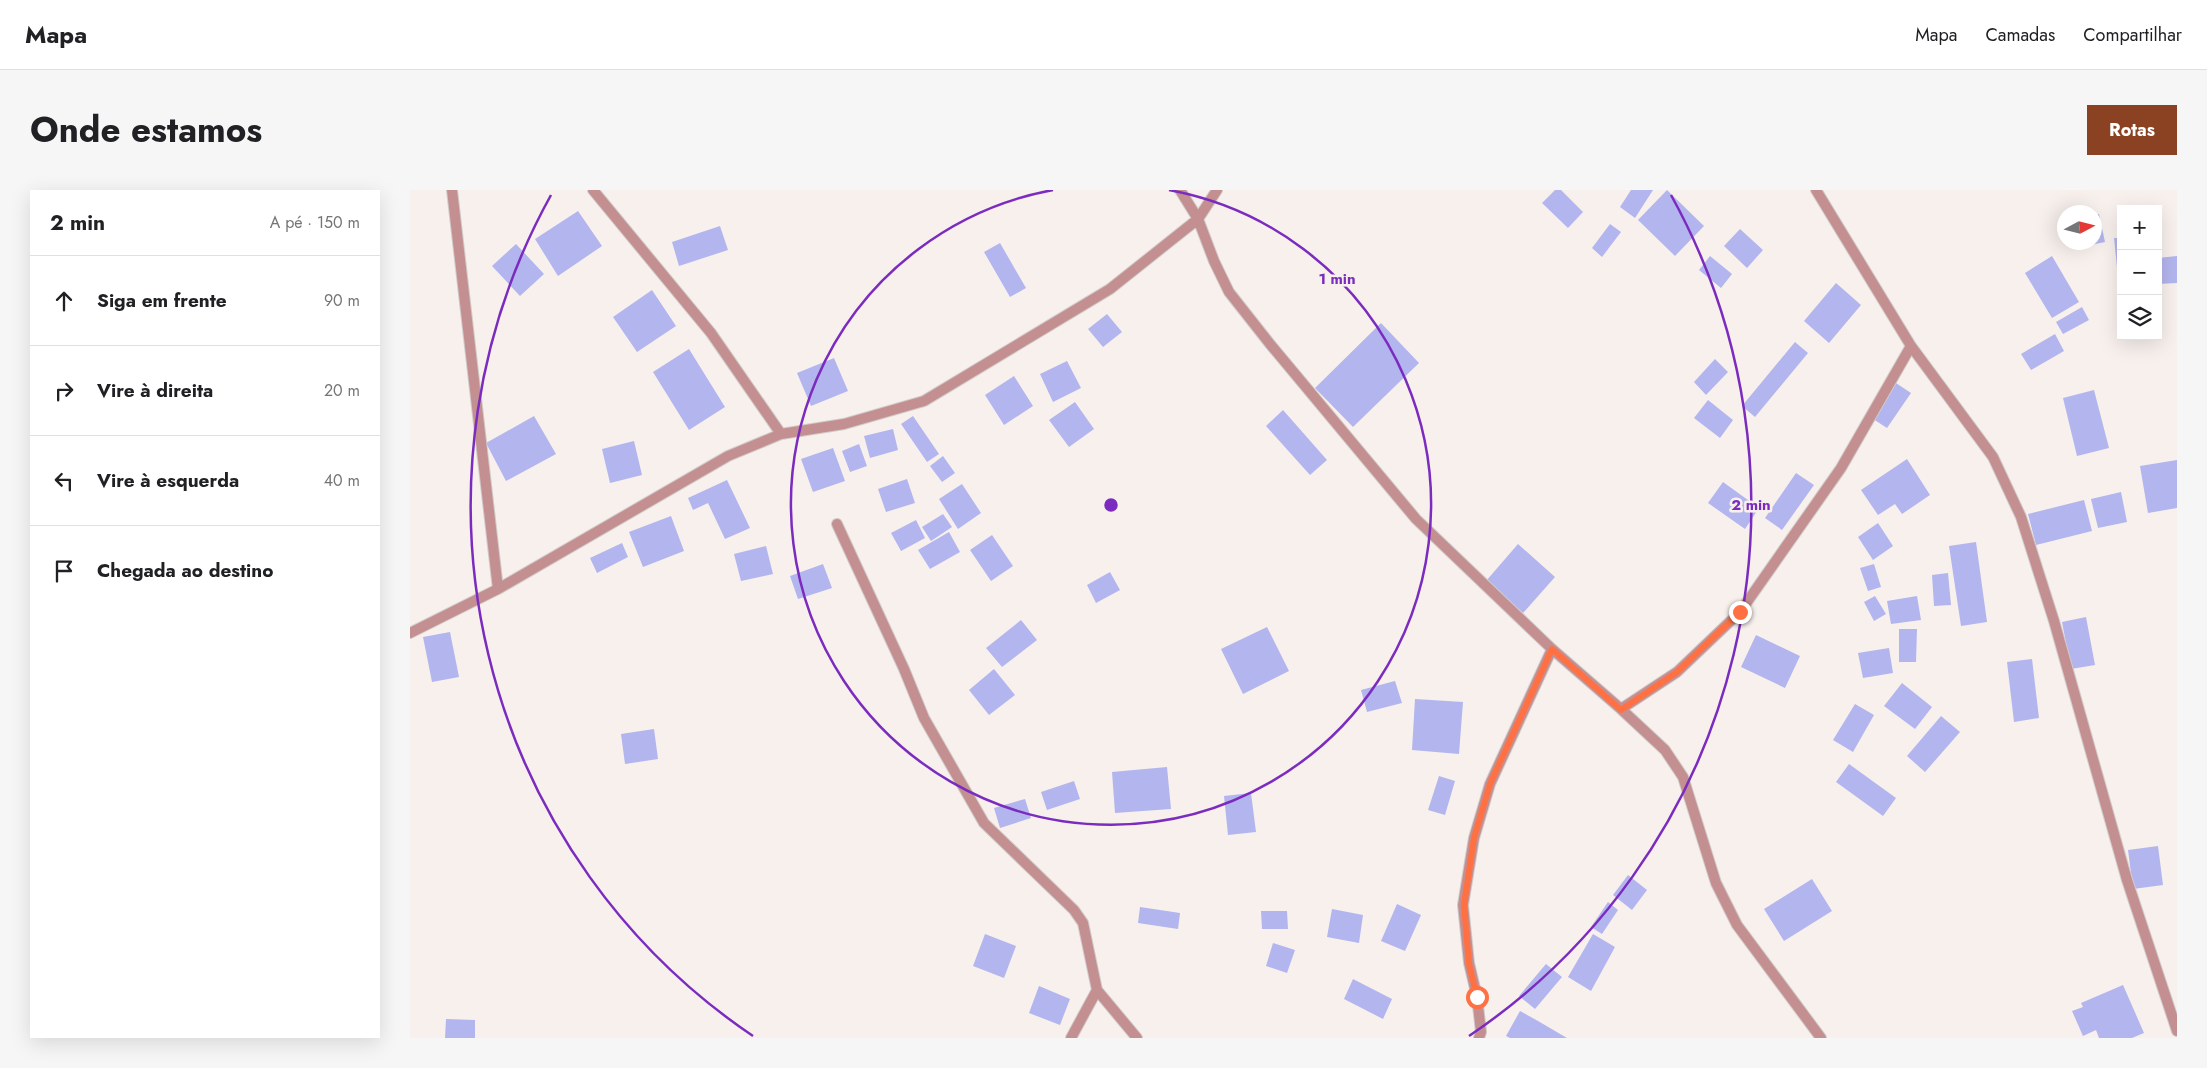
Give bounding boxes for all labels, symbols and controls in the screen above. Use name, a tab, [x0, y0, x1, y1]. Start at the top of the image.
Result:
text: Mapa	[25, 17, 87, 52]
text: Mapa	[1915, 22, 1957, 48]
text: Camadas	[1985, 22, 2055, 48]
text: Compartilhar	[2083, 22, 2182, 48]
text: Onde estamos	[30, 105, 262, 155]
button: Rotas	[2087, 105, 2177, 155]
north arrow	[2057, 205, 2102, 250]
map controls	[2117, 205, 2162, 340]
button: +	[2117, 205, 2162, 250]
text: 2 min	[50, 208, 105, 238]
text: A pé · 150 m	[270, 211, 360, 234]
button: −	[2117, 250, 2162, 295]
text: 1 min	[1318, 268, 1356, 290]
icon: ahead	[50, 287, 78, 315]
text: Siga em frente	[97, 287, 227, 314]
text: 90 m	[324, 289, 360, 312]
button: layers	[2117, 295, 2162, 340]
icon: right	[50, 377, 78, 405]
text: Vire à direita	[97, 377, 213, 404]
text: 20 m	[324, 379, 360, 402]
icon: left	[50, 467, 78, 495]
text: Vire à esquerda	[97, 467, 239, 494]
text: 40 m	[324, 469, 360, 492]
text: 2 min	[1731, 494, 1771, 516]
centre of rings	[1102, 496, 1120, 514]
icon: arrive	[50, 557, 78, 585]
text: Chegada ao destino	[97, 557, 273, 584]
route end	[1729, 601, 1752, 624]
route start	[1466, 986, 1489, 1009]

